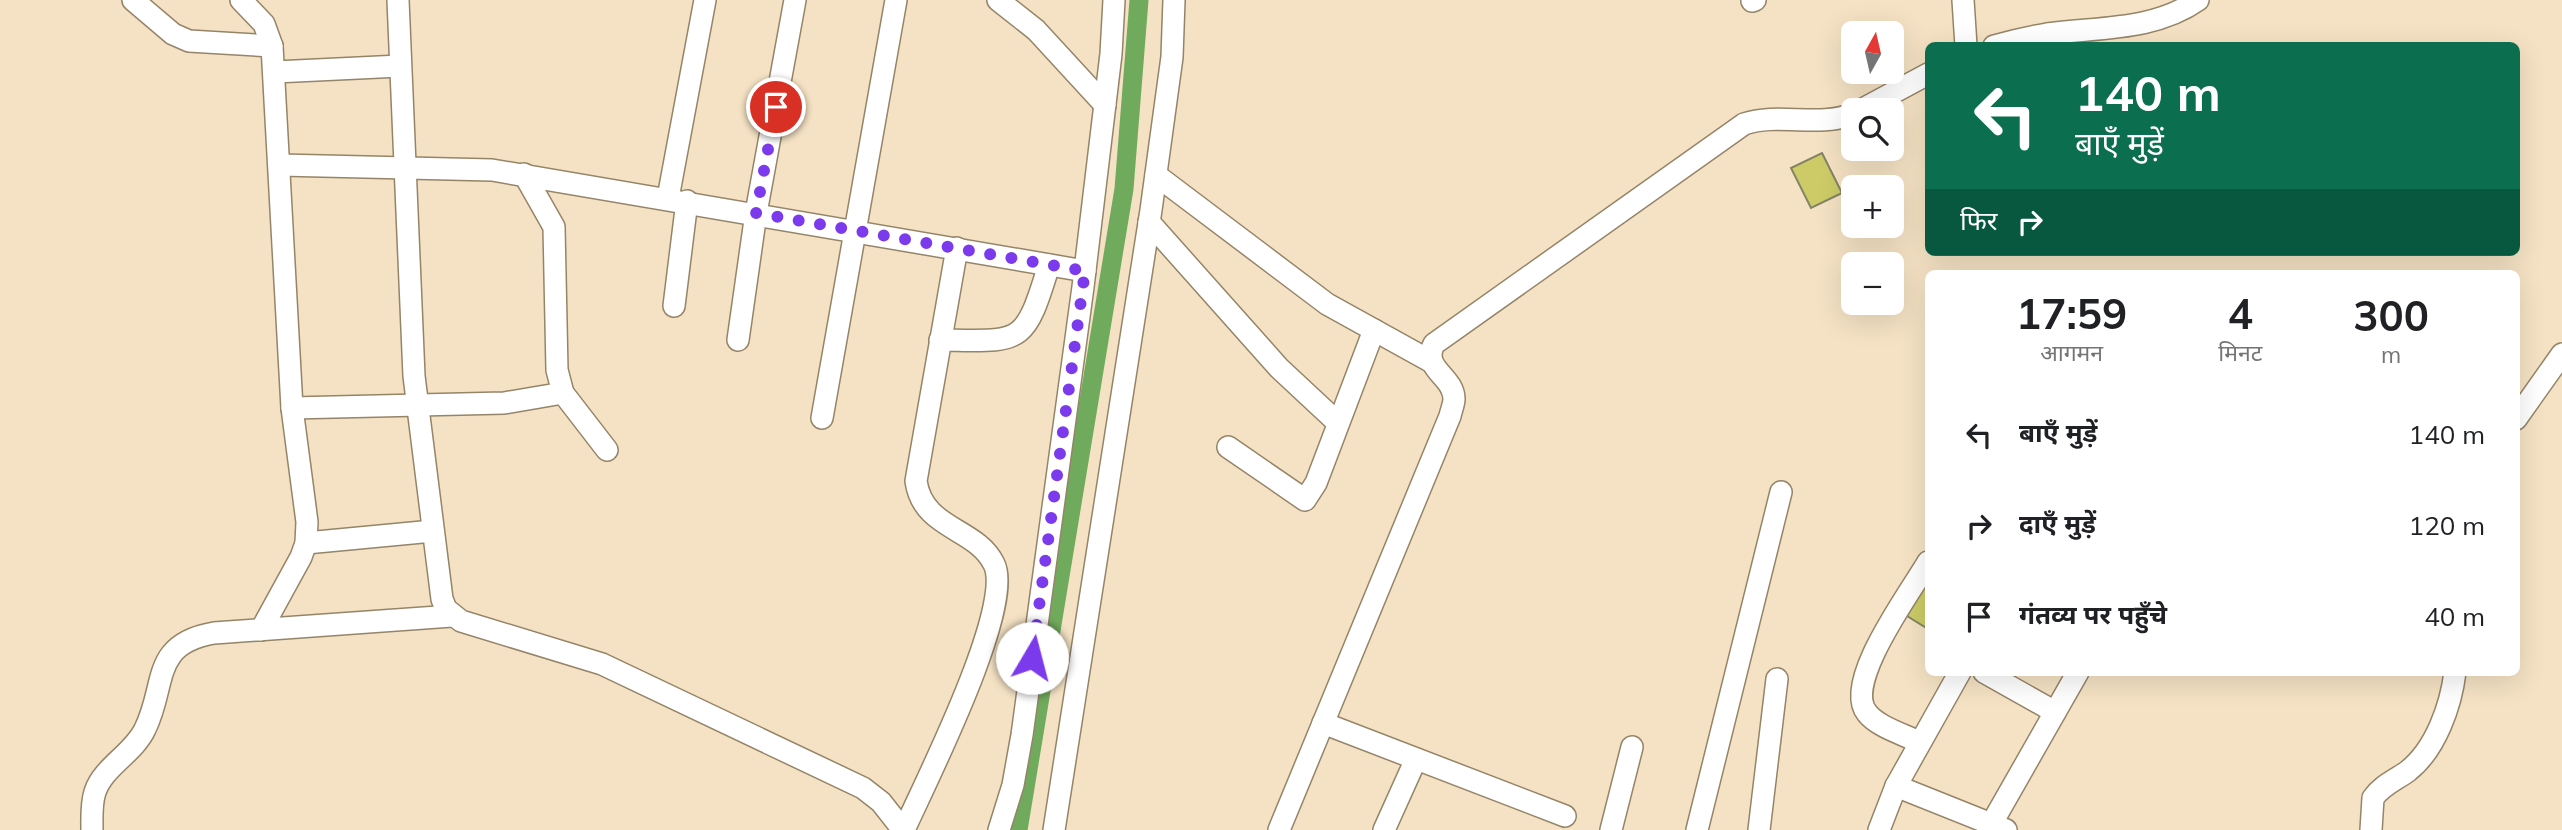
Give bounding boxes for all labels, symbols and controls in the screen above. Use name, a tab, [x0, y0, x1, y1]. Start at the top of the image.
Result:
north arrow	[1841, 21, 1904, 84]
map controls	[1841, 21, 1904, 315]
text: 140 m	[2075, 62, 2221, 123]
icon: left	[1960, 70, 2051, 161]
pin	[746, 77, 806, 137]
icon: arrive	[757, 88, 795, 126]
button: search	[1841, 98, 1904, 161]
text: बाएँ मुड़ें	[2075, 123, 2164, 163]
button: +	[1841, 175, 1904, 238]
icon: right	[2011, 203, 2049, 241]
text: फिर	[1960, 204, 1997, 237]
button: −	[1841, 252, 1904, 315]
text: 17:59	[2016, 287, 2127, 340]
text: 4	[2228, 287, 2253, 340]
text: 300	[2353, 289, 2429, 342]
text: आगमन	[2040, 338, 2103, 367]
text: मिनट	[2218, 338, 2262, 367]
text: m	[2381, 340, 2401, 369]
icon: left	[1960, 416, 1998, 454]
text: बाएँ मुड़ें	[2019, 416, 2097, 449]
text: 140 m	[2409, 418, 2485, 451]
icon: right	[1960, 507, 1998, 545]
text: दाएँ मुड़ें	[2019, 507, 2096, 540]
text: 120 m	[2409, 509, 2485, 542]
icon: arrive	[1960, 598, 1998, 636]
text: गंतव्य पर पहुँचे	[2019, 598, 2167, 631]
text: 40 m	[2424, 600, 2485, 633]
position arrow	[995, 621, 1069, 695]

